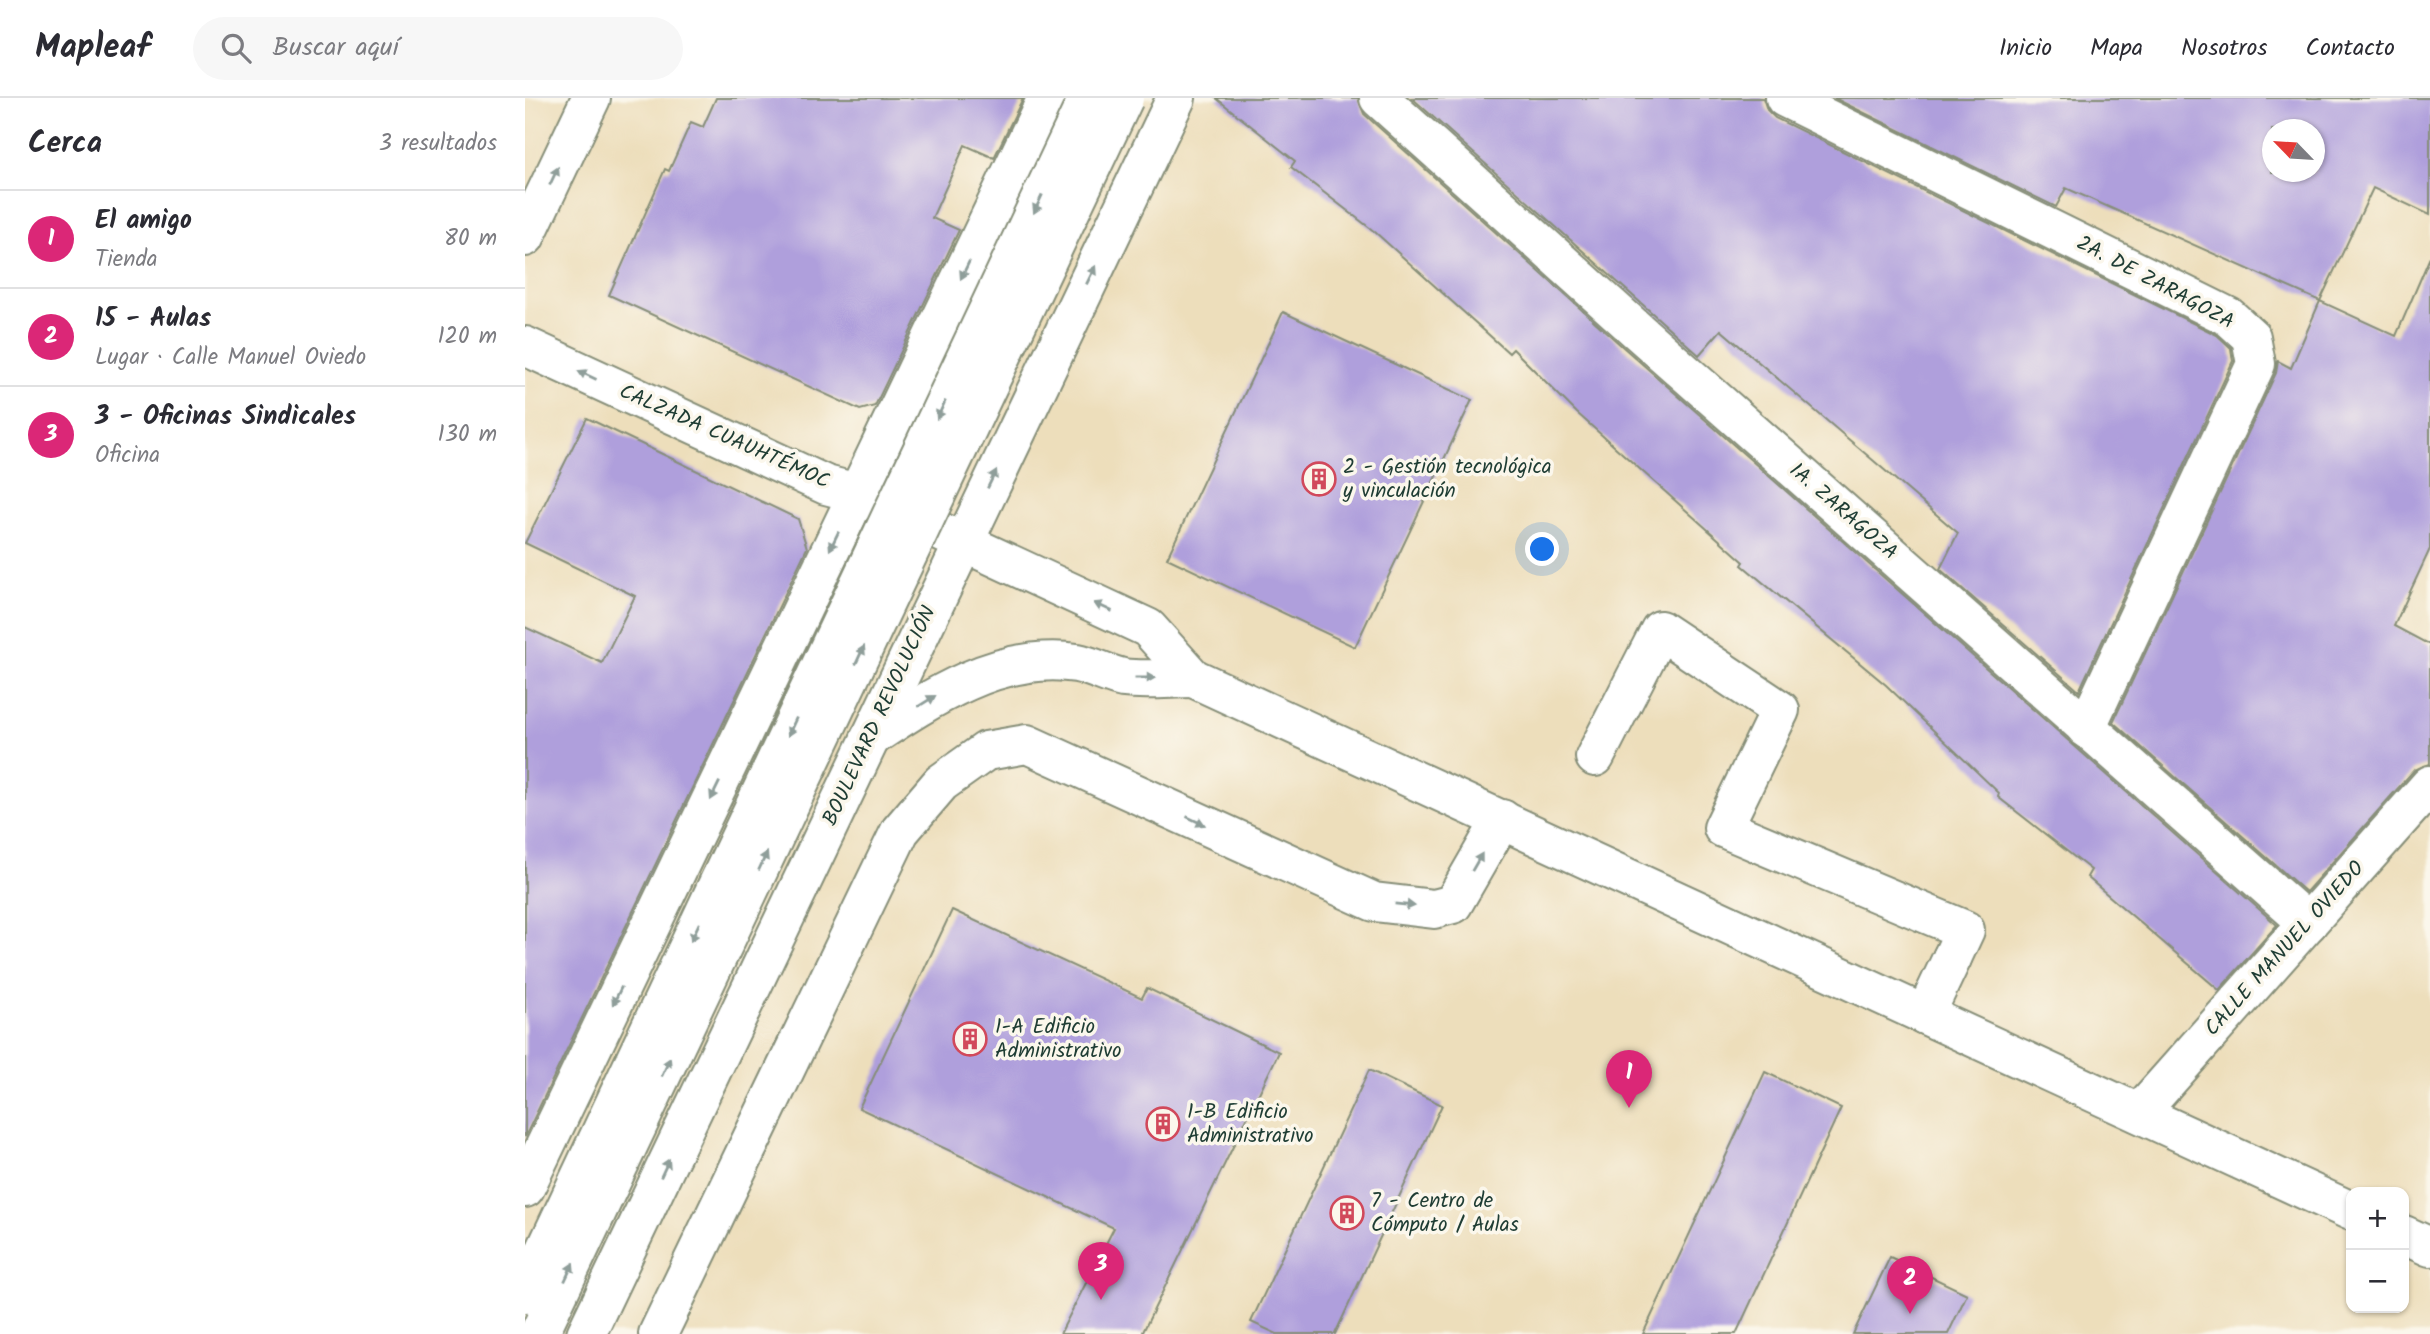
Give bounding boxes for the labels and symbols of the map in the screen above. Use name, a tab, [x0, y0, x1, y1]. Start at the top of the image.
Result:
north arrow	[2262, 119, 2325, 182]
one-way arrow	[549, 166, 560, 186]
one-way arrow	[1032, 194, 1044, 214]
street label: 2A. DE ZARAGOZA	[2070, 227, 2240, 339]
one-way arrow	[959, 260, 970, 280]
one-way arrow	[1085, 265, 1097, 285]
one-way arrow	[577, 369, 597, 380]
street label: CALZADA CUAUHTÉMOC	[613, 376, 835, 498]
one-way arrow	[935, 400, 947, 420]
place label: 2 - Gestión tecnológica y vinculación	[1342, 451, 1552, 508]
street label: 1A. ZARAGOZA	[1781, 455, 1905, 569]
building icon: 2 - Gestión tecnológica y vinculación	[1300, 460, 1338, 498]
one-way arrow	[986, 469, 998, 489]
one-way arrow	[829, 531, 840, 551]
your location	[1525, 532, 1559, 566]
street label: BOULEVARD REVOLUCIÓN	[814, 600, 946, 832]
one-way arrow	[1092, 601, 1113, 612]
one-way arrow	[855, 645, 866, 665]
one-way arrow	[1134, 672, 1156, 684]
one-way arrow	[917, 694, 936, 707]
one-way arrow	[786, 716, 797, 737]
one-way arrow	[709, 781, 721, 801]
one-way arrow	[1186, 815, 1206, 827]
one-way arrow	[757, 851, 769, 871]
one-way arrow	[1471, 852, 1483, 871]
street label: CALLE MANUEL OVIEDO	[2197, 854, 2373, 1044]
one-way arrow	[1395, 900, 1417, 911]
one-way arrow	[689, 922, 701, 942]
one-way arrow	[611, 986, 622, 1006]
place label: 1-A Edificio Administrativo	[995, 1011, 1122, 1068]
building icon: 1-A Edificio Administrativo	[951, 1020, 989, 1058]
pin: 1	[1606, 1050, 1652, 1108]
one-way arrow	[660, 1057, 672, 1077]
place label: 1-B Edificio Administrativo	[1187, 1096, 1314, 1153]
building icon: 1-B Edificio Administrativo	[1144, 1105, 1182, 1143]
one-way arrow	[659, 1158, 670, 1178]
place label: 7 - Centro de Cómputo / Aulas	[1371, 1185, 1519, 1242]
building icon: 7 - Centro de Cómputo / Aulas	[1328, 1194, 1366, 1232]
pin: 3	[1078, 1242, 1124, 1300]
pin: 2	[1887, 1256, 1933, 1314]
one-way arrow	[563, 1262, 574, 1282]

